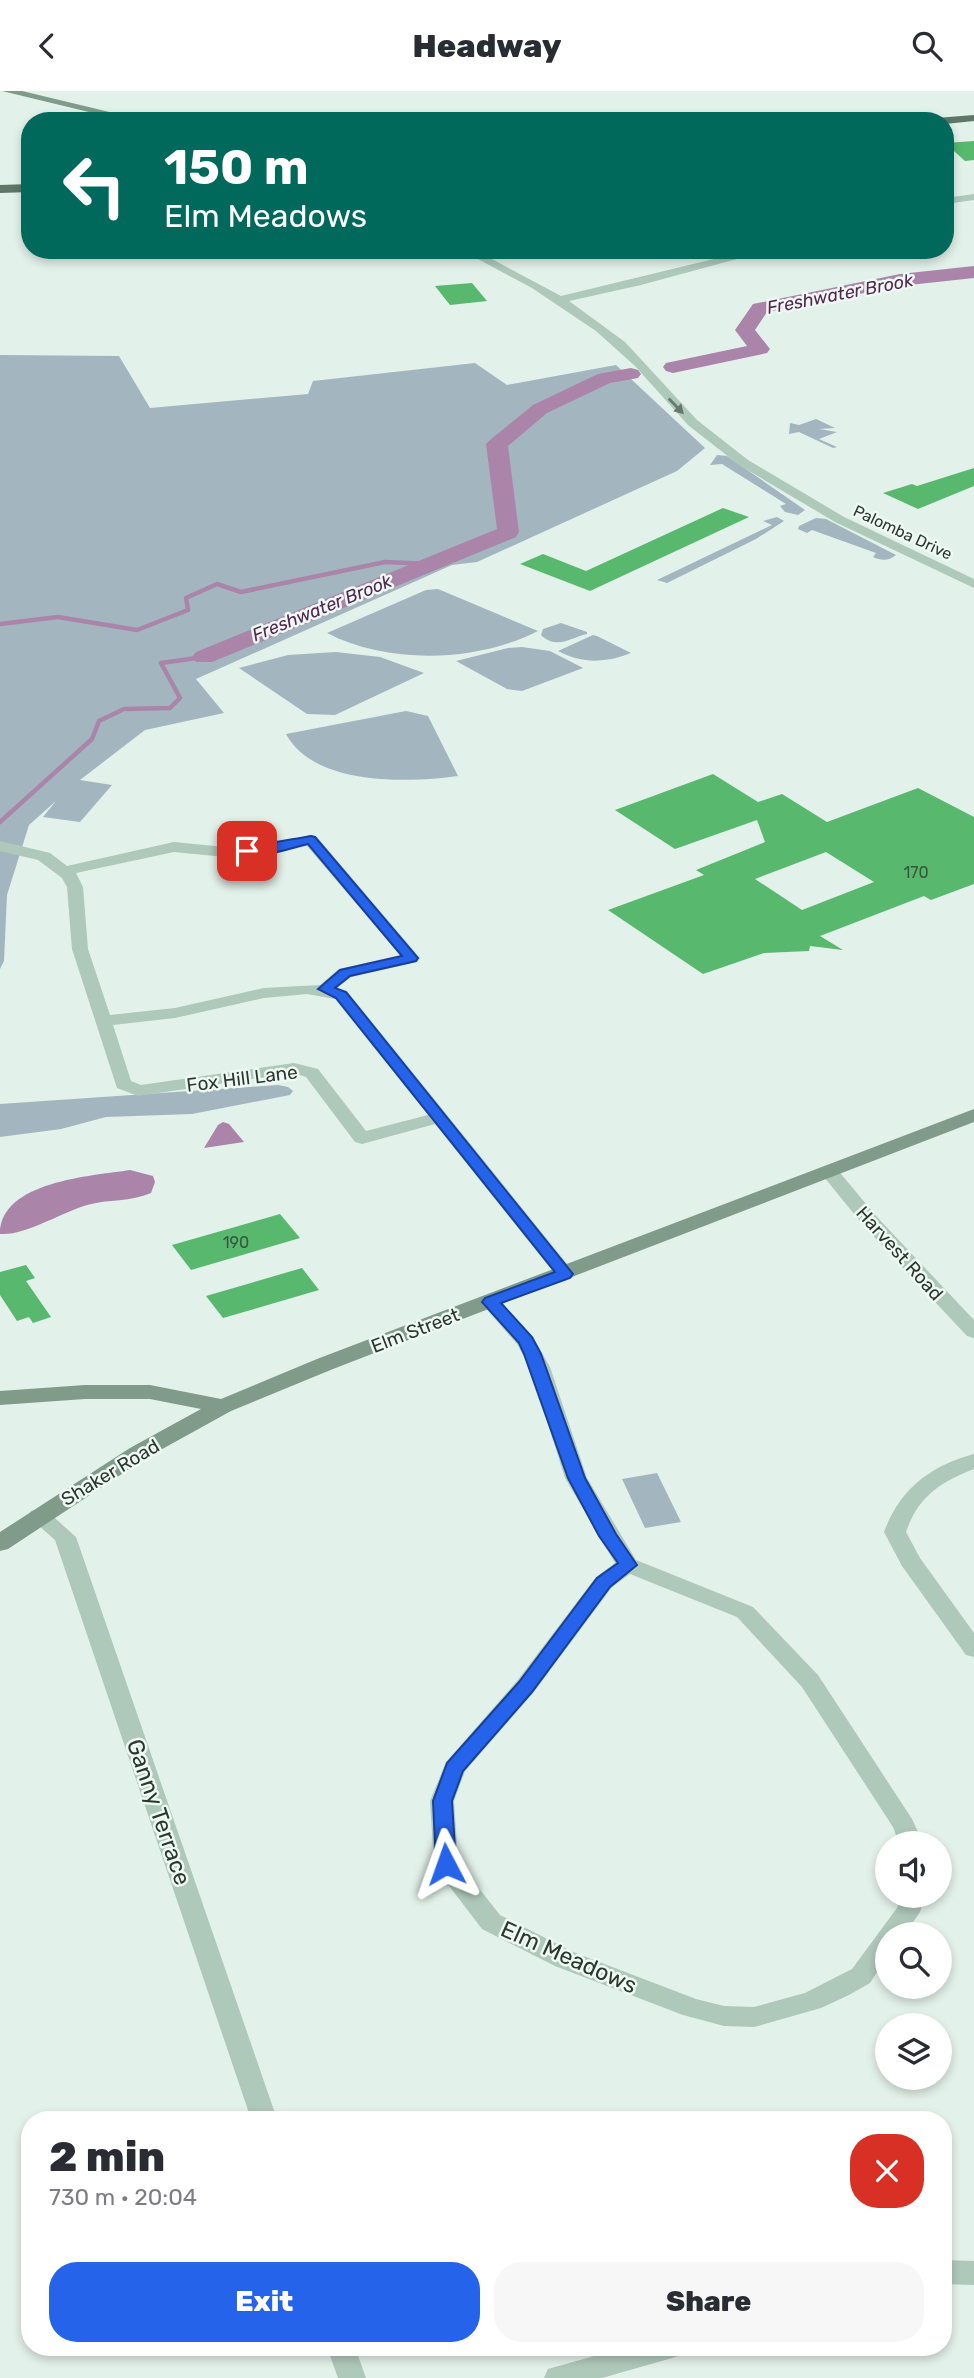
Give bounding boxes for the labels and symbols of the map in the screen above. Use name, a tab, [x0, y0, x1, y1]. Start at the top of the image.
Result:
water label: Freshwater Brook	[765, 269, 916, 319]
one-way arrow	[667, 397, 683, 414]
street label: Palomba Drive	[850, 501, 955, 564]
water label: Freshwater Brook	[249, 570, 396, 646]
pin	[217, 821, 277, 881]
house number: 170	[903, 863, 929, 882]
street label: Fox Hill Lane	[185, 1060, 299, 1097]
street label: Harvest Road	[851, 1201, 948, 1305]
house number: 190	[223, 1233, 249, 1252]
street label: Elm Street	[368, 1303, 463, 1358]
street label: Shaker Road	[57, 1434, 163, 1511]
street label: Ganny Terrace	[121, 1735, 197, 1889]
position arrow	[409, 1827, 483, 1901]
street label: Elm Meadows	[497, 1915, 641, 1999]

